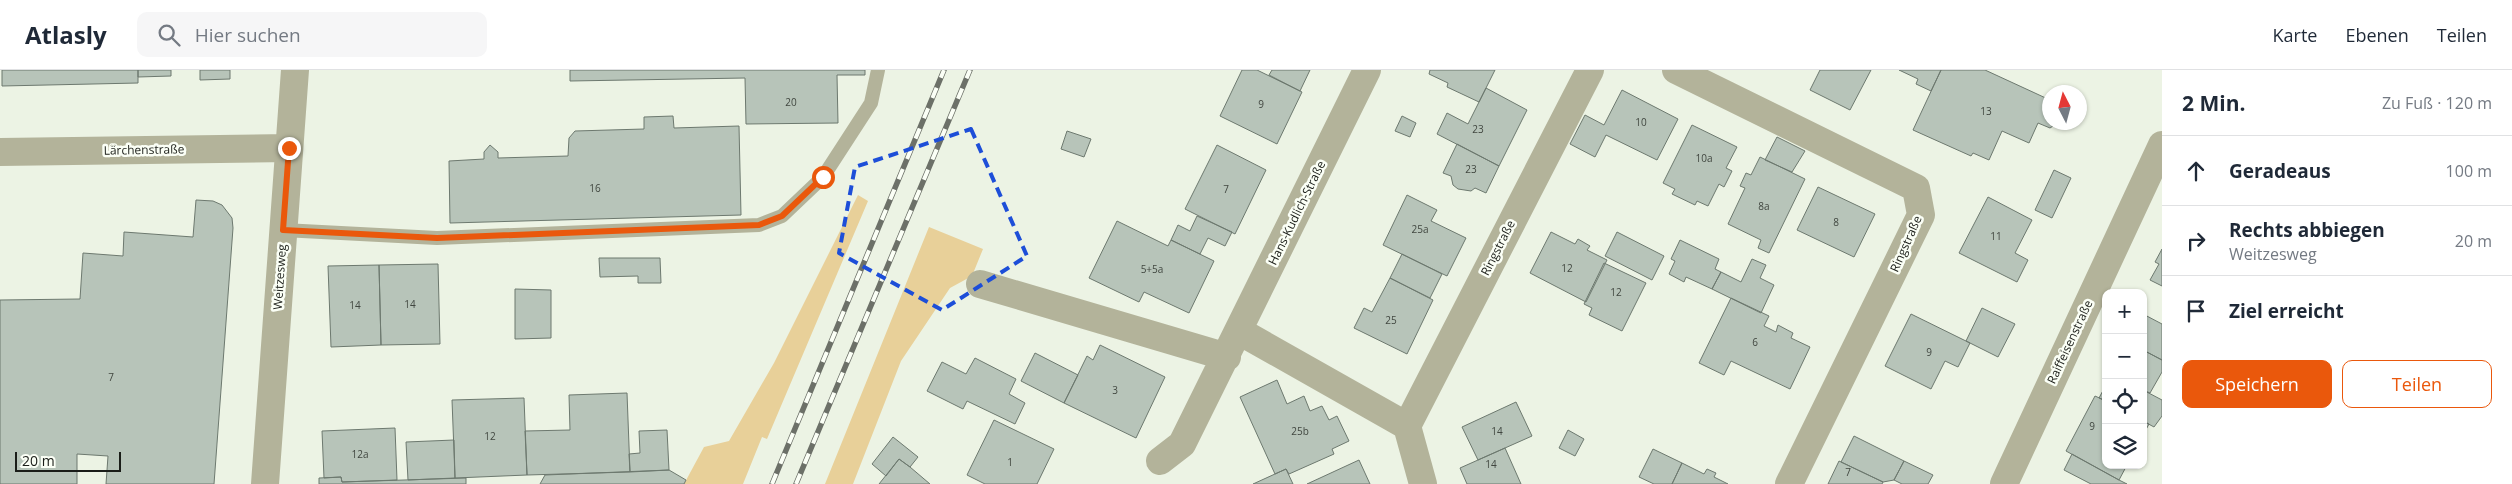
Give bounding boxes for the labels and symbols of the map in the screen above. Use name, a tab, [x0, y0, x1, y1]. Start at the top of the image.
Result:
north arrow	[2042, 85, 2087, 130]
house number: 20	[785, 95, 797, 109]
house number: 9	[1258, 97, 1264, 111]
house number: 13	[1980, 104, 1992, 118]
house number: 10	[1635, 115, 1647, 129]
house number: 23	[1472, 122, 1484, 136]
route end	[278, 137, 301, 160]
street label: Lärchenstraße	[103, 140, 185, 159]
house number: 10a	[1696, 151, 1713, 165]
street label: Hans-Kudlich-Straße	[1264, 158, 1329, 268]
house number: 23	[1465, 162, 1477, 176]
route start	[812, 166, 835, 189]
house number: 16	[589, 181, 601, 195]
house number: 7	[1223, 182, 1229, 196]
house number: 8a	[1758, 199, 1770, 213]
street label: Ringstraße	[1886, 213, 1926, 275]
house number: 8	[1833, 215, 1839, 229]
street label: Ringstraße	[1476, 217, 1519, 278]
house number: 25a	[1412, 222, 1429, 236]
house number: 11	[1990, 229, 2002, 243]
street label: Weitzesweg	[269, 243, 290, 310]
house number: 12	[1561, 261, 1573, 275]
house number: 5+5a	[1141, 262, 1163, 276]
house number: 12	[1610, 285, 1622, 299]
house number: 14	[404, 297, 416, 311]
street label: Raiffeisenstraße	[2043, 297, 2096, 386]
house number: 14	[349, 298, 361, 312]
house number: 25	[1385, 313, 1397, 327]
house number: 6	[1752, 335, 1758, 349]
house number: 9	[1926, 345, 1932, 359]
house number: 7	[108, 370, 114, 384]
house number: 3	[1112, 383, 1118, 397]
house number: 9	[2089, 419, 2095, 433]
house number: 25b	[1291, 424, 1309, 438]
house number: 14	[1491, 424, 1503, 438]
house number: 12	[484, 429, 496, 443]
house number: 12a	[352, 447, 369, 461]
scale bar	[15, 449, 121, 472]
house number: 1	[1007, 455, 1013, 469]
house number: 14	[1485, 457, 1497, 471]
house number: 7	[1845, 465, 1851, 479]

